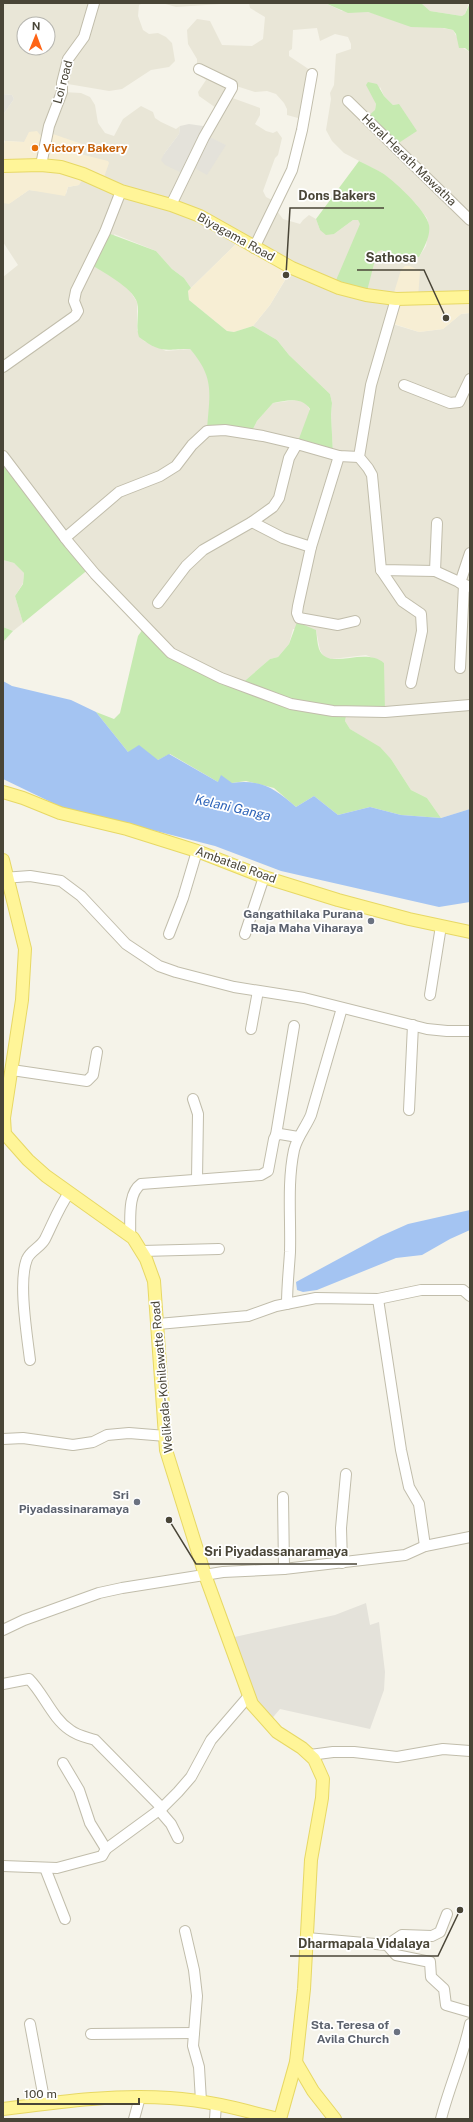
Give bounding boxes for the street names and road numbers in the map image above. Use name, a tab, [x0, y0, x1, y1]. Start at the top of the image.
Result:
street label: Loi road	[50, 59, 76, 105]
street label: Heral Herath Mawatha	[359, 111, 459, 209]
street label: Biyagama Road	[195, 210, 277, 264]
street label: Ambatale Road	[194, 844, 278, 886]
street label: Welikada-Kohilawatte Road	[148, 1300, 176, 1454]

